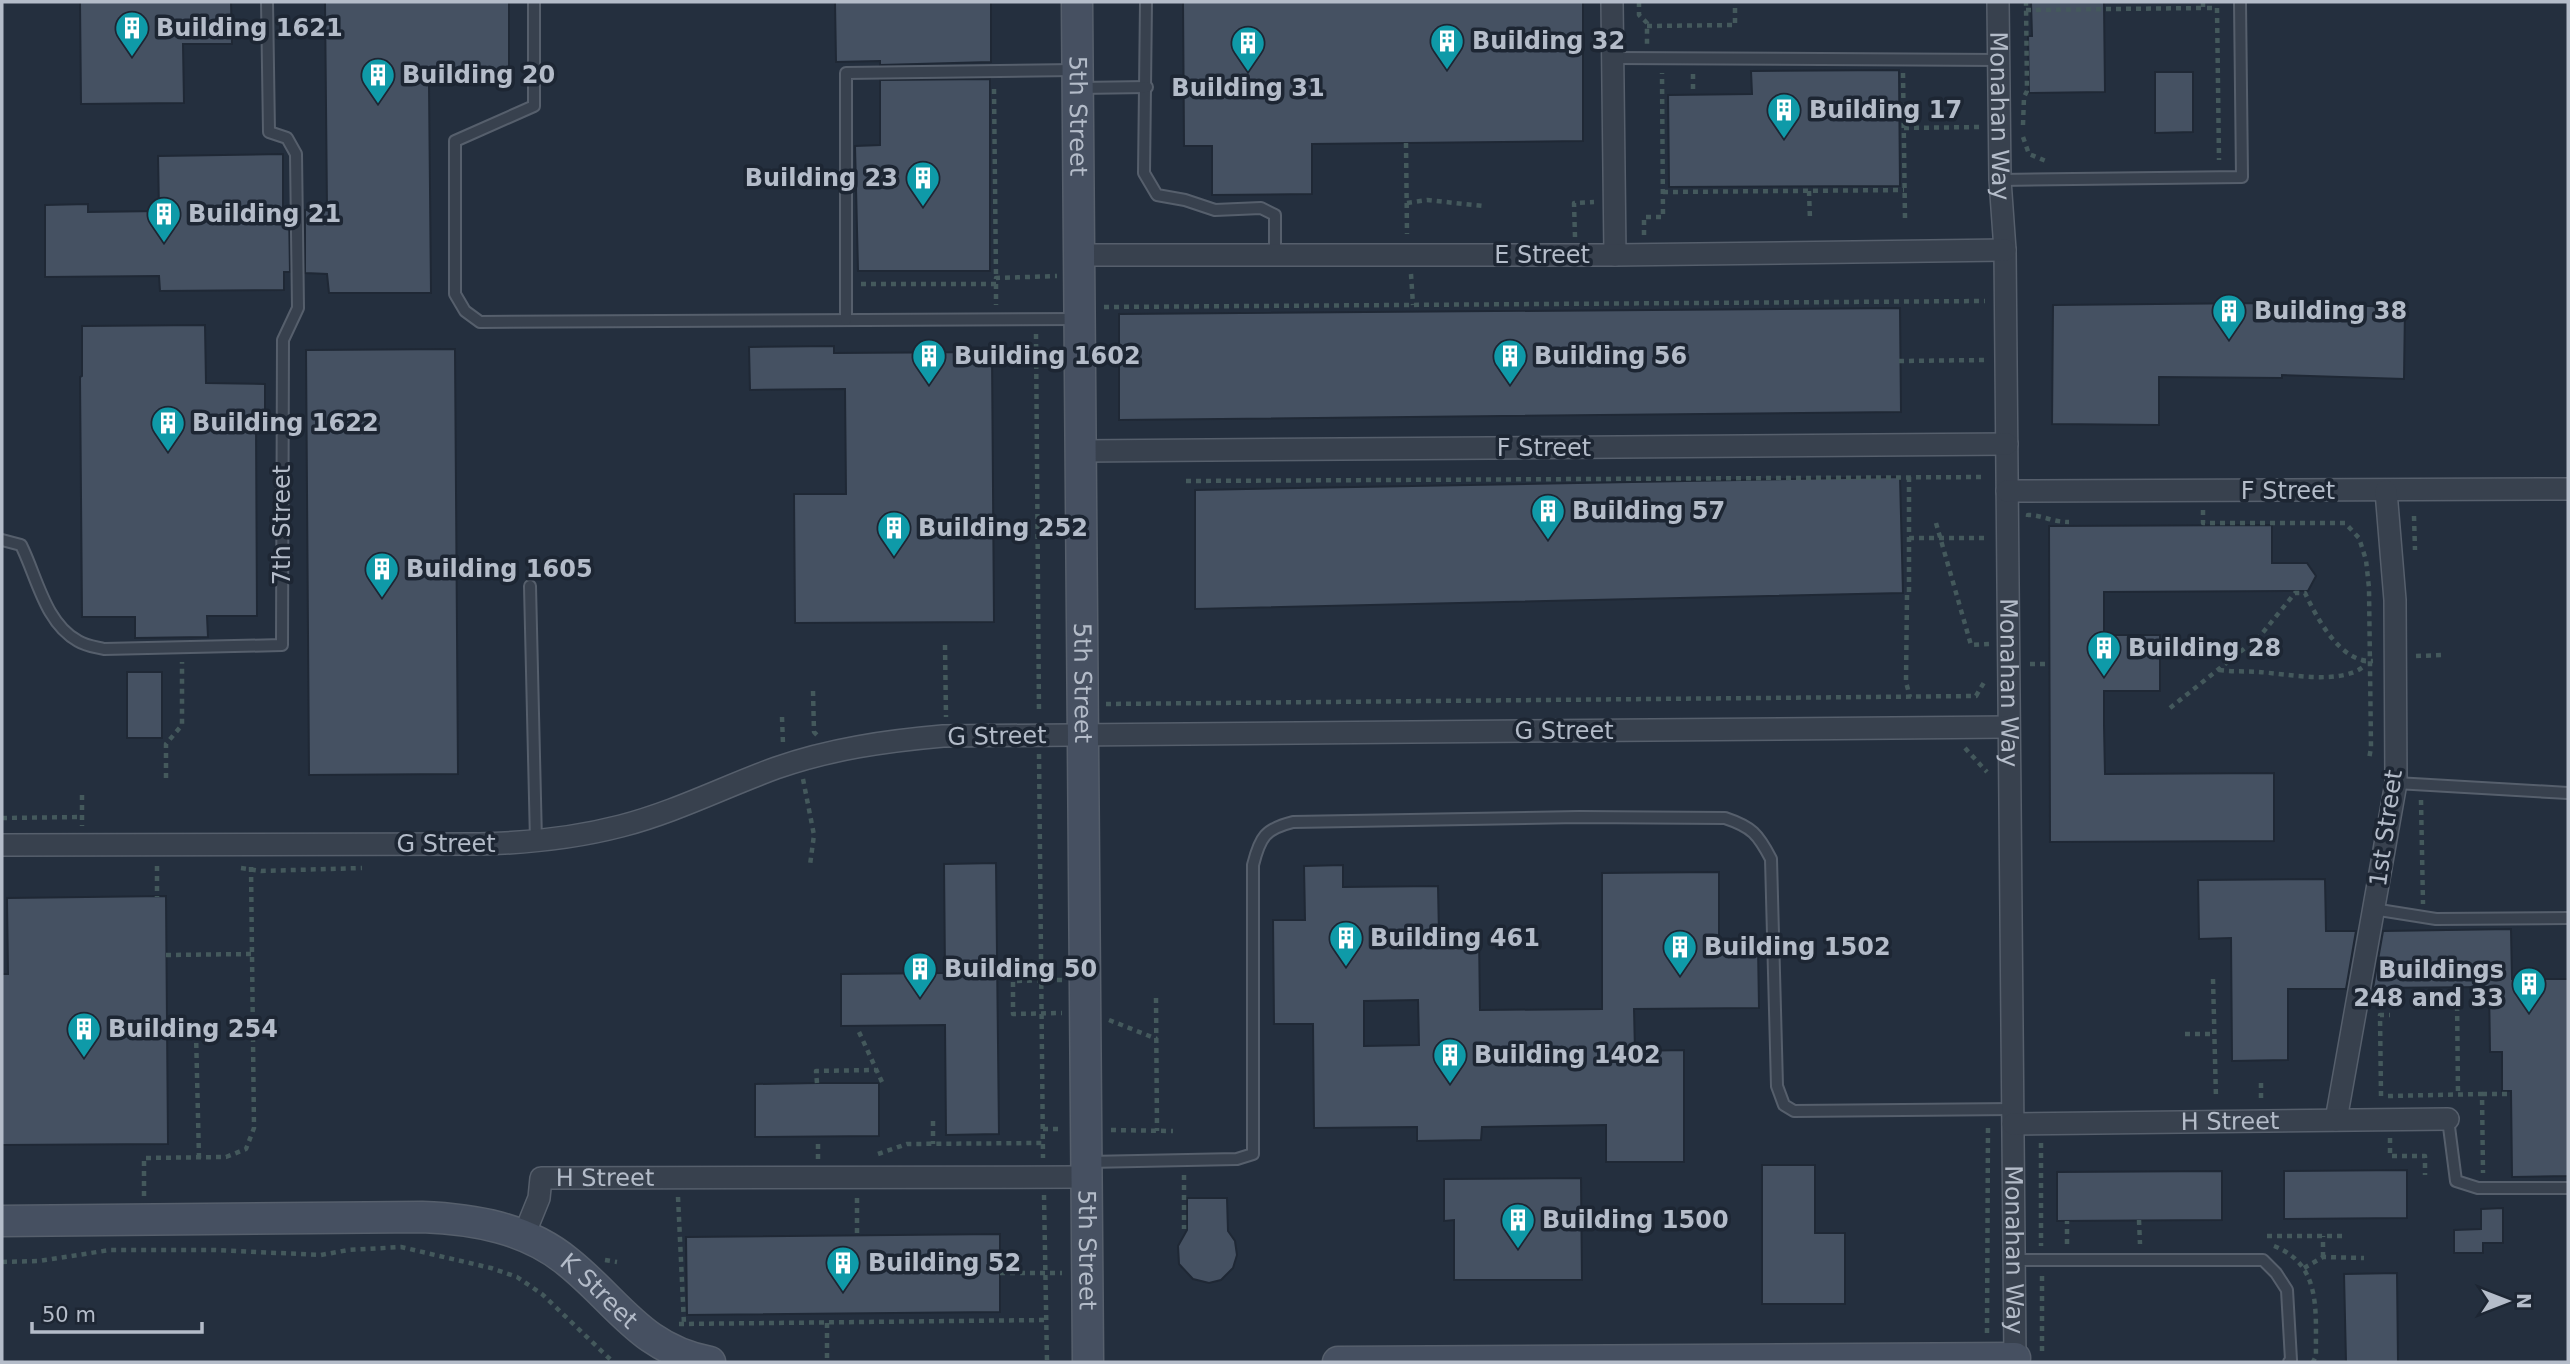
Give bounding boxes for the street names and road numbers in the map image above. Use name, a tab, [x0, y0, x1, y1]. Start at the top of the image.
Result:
street label: Monahan Way	[1984, 31, 2015, 202]
street label: 5th Street	[1063, 56, 1092, 176]
street label: E Street	[1494, 241, 1590, 269]
street label: F Street	[1497, 434, 1591, 462]
street label: 7th Street	[268, 465, 296, 585]
street label: F Street	[2241, 477, 2335, 505]
street label: Monahan Way	[1994, 598, 2024, 768]
street label: 5th Street	[1068, 623, 1097, 743]
street label: G Street	[1514, 717, 1614, 745]
street label: G Street	[947, 721, 1047, 751]
street label: 1st Street	[2364, 768, 2408, 888]
street label: G Street	[396, 830, 496, 858]
street label: H Street	[2181, 1107, 2279, 1136]
street label: H Street	[556, 1164, 654, 1192]
street label: Monahan Way	[1999, 1165, 2029, 1335]
street label: 5th Street	[1073, 1190, 1102, 1310]
street label: K Street	[555, 1248, 643, 1334]

